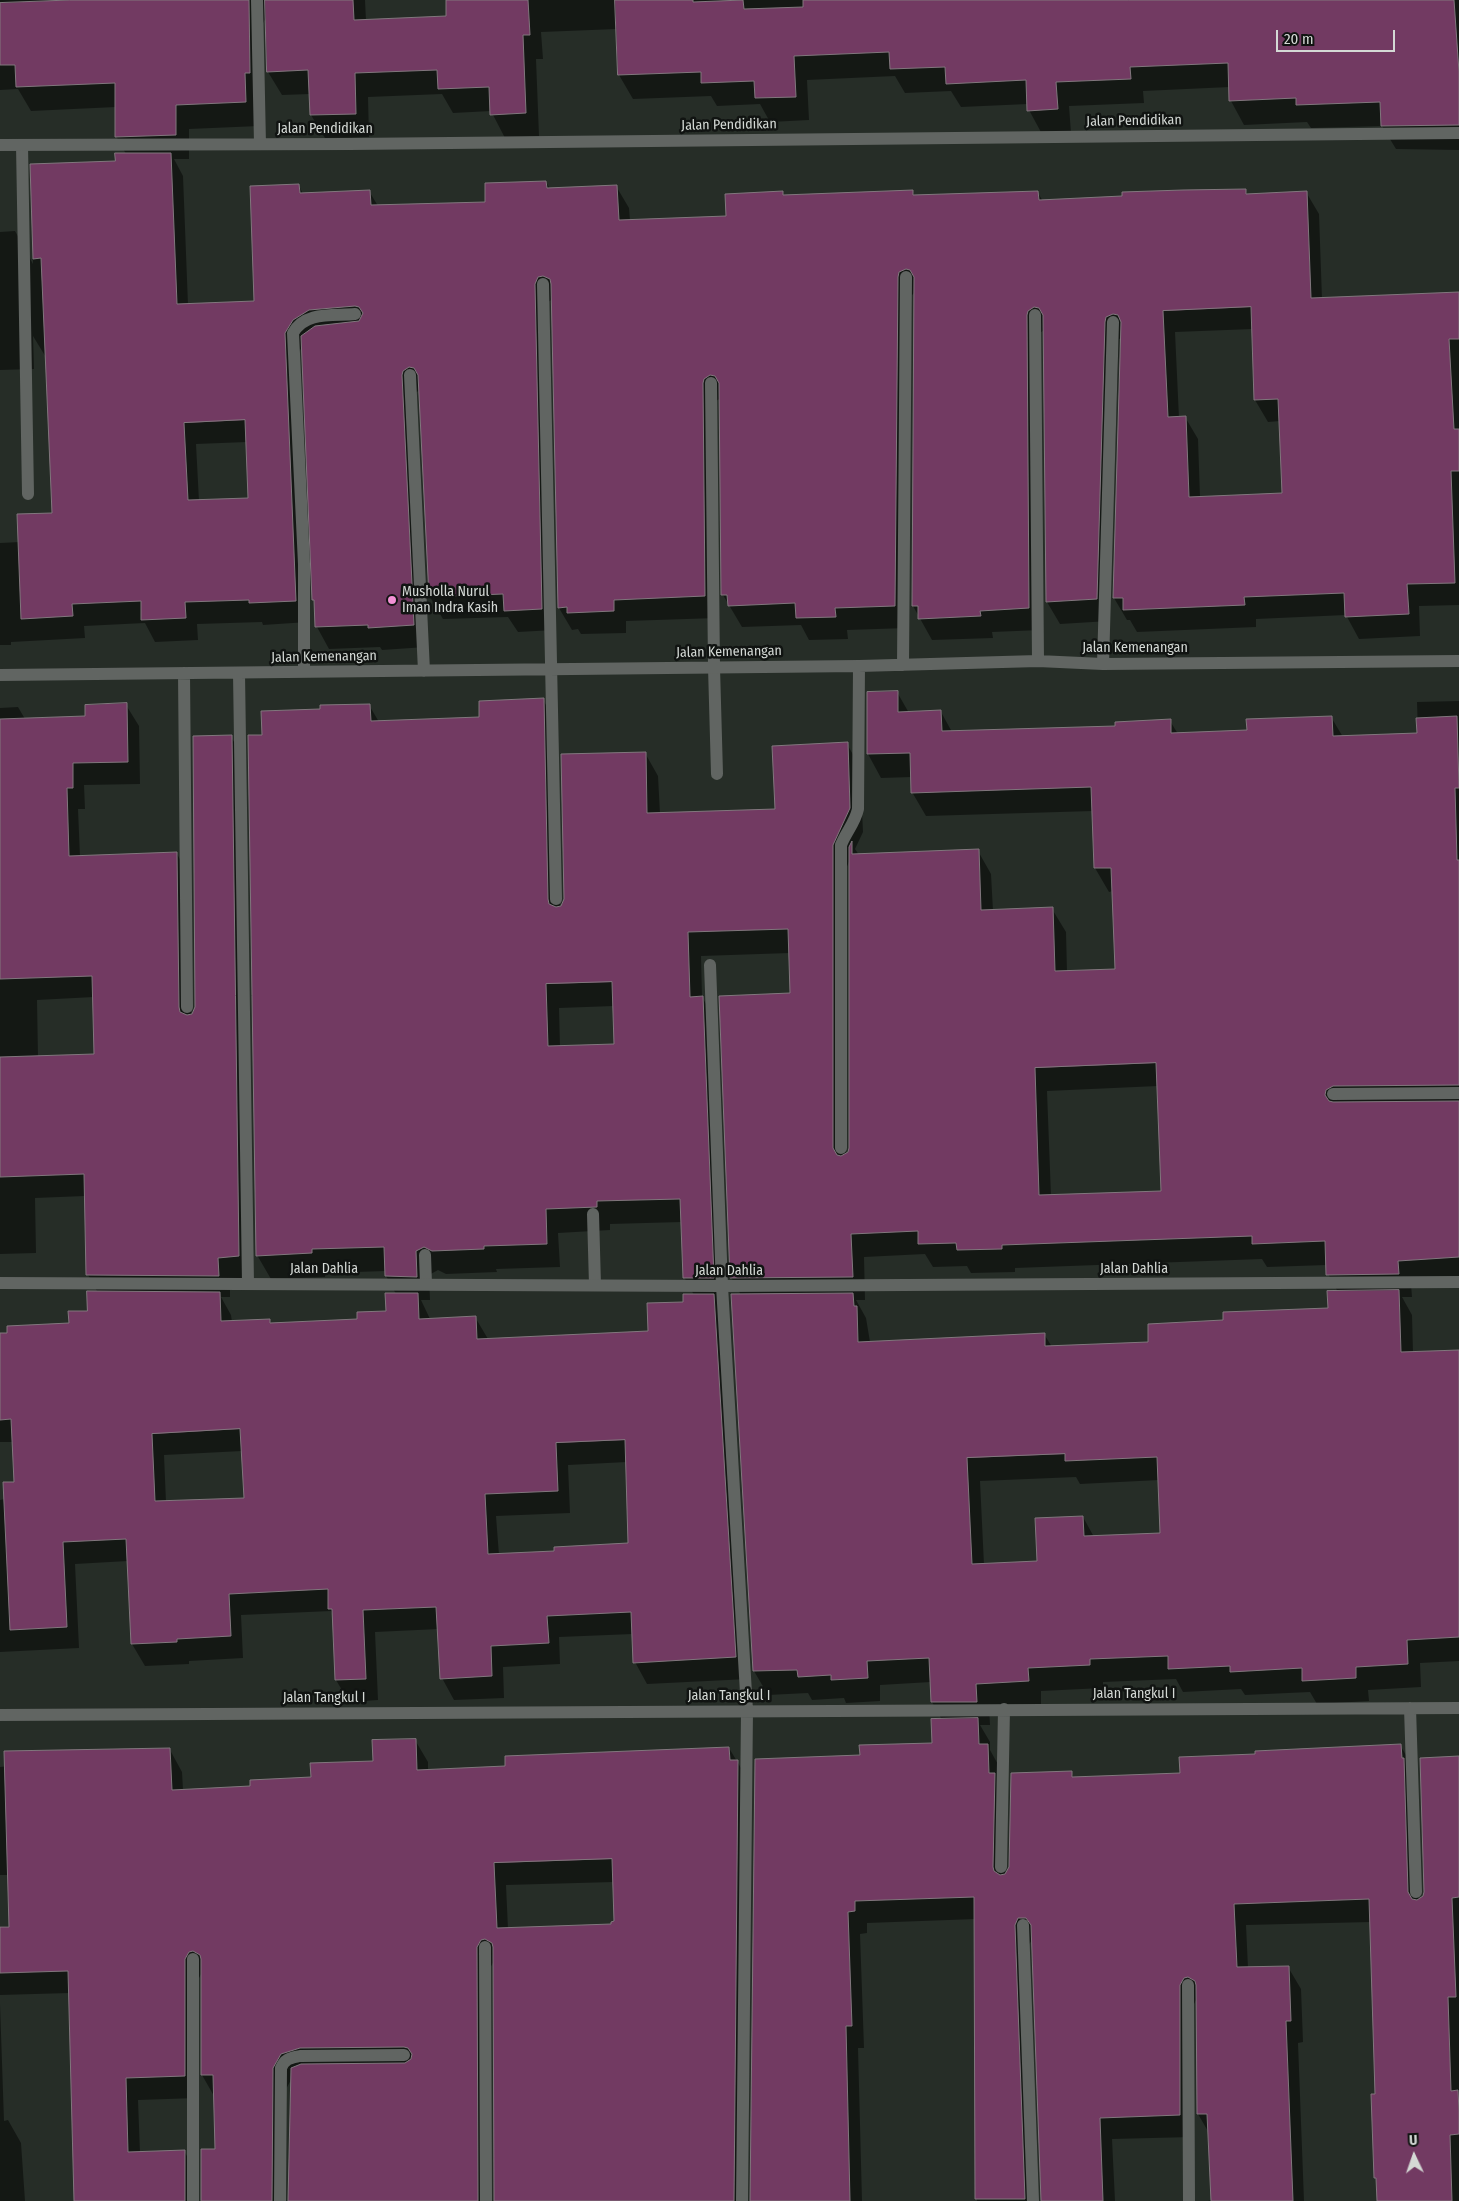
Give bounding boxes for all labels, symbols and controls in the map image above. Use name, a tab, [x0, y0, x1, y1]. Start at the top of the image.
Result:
scale bar	[1279, 20, 1398, 52]
text: 20 m	[1284, 30, 1314, 48]
street label: Jalan Pendidikan	[1086, 112, 1182, 130]
street label: Jalan Pendidikan	[681, 116, 777, 134]
street label: Jalan Pendidikan	[277, 121, 373, 137]
place label: Musholla Nurul Iman Indra Kasih	[402, 584, 498, 616]
marker: Musholla Nurul Iman Indra Kasih	[386, 594, 398, 606]
street label: Jalan Kemenangan	[1082, 640, 1188, 656]
street label: Jalan Kemenangan	[676, 643, 782, 661]
street label: Jalan Kemenangan	[271, 648, 377, 666]
street label: Jalan Dahlia	[290, 1261, 358, 1277]
street label: Jalan Dahlia	[1100, 1261, 1168, 1277]
street label: Jalan Dahlia	[695, 1263, 763, 1279]
street label: Jalan Tangkul I	[1093, 1686, 1175, 1702]
street label: Jalan Tangkul I	[688, 1688, 770, 1704]
street label: Jalan Tangkul I	[283, 1690, 365, 1706]
north arrow	[1389, 2131, 1439, 2181]
text: U	[1409, 2132, 1418, 2149]

